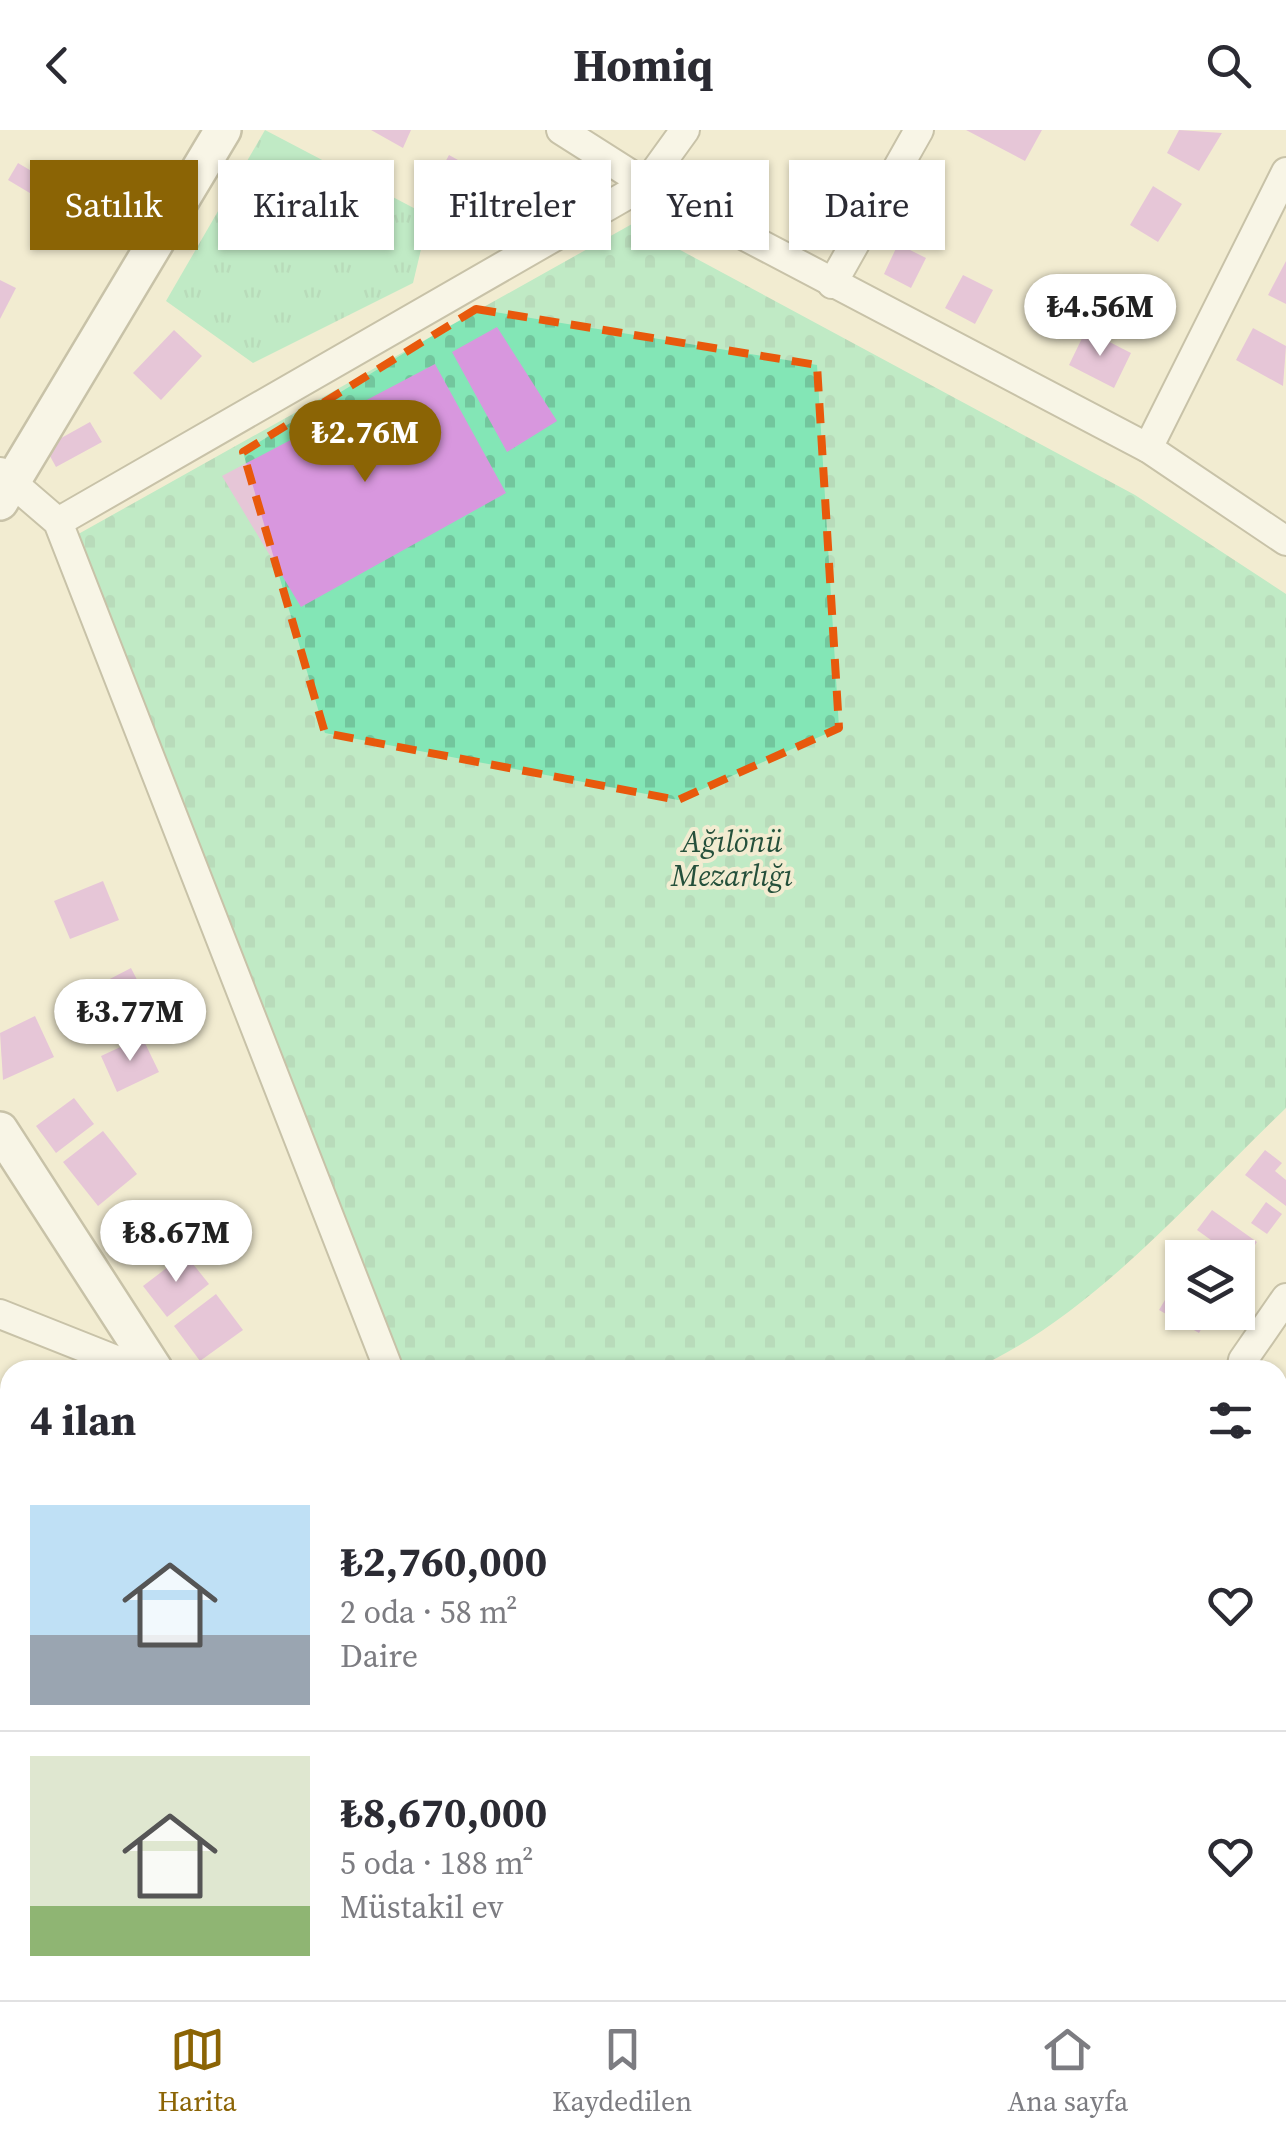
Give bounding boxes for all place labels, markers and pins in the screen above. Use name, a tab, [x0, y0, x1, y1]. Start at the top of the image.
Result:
pin: ₺4.56M	[1019, 274, 1181, 359]
pin: ₺2.76M	[284, 400, 446, 485]
pin: ₺3.77M	[49, 979, 211, 1064]
pin: ₺8.67M	[95, 1200, 257, 1285]

